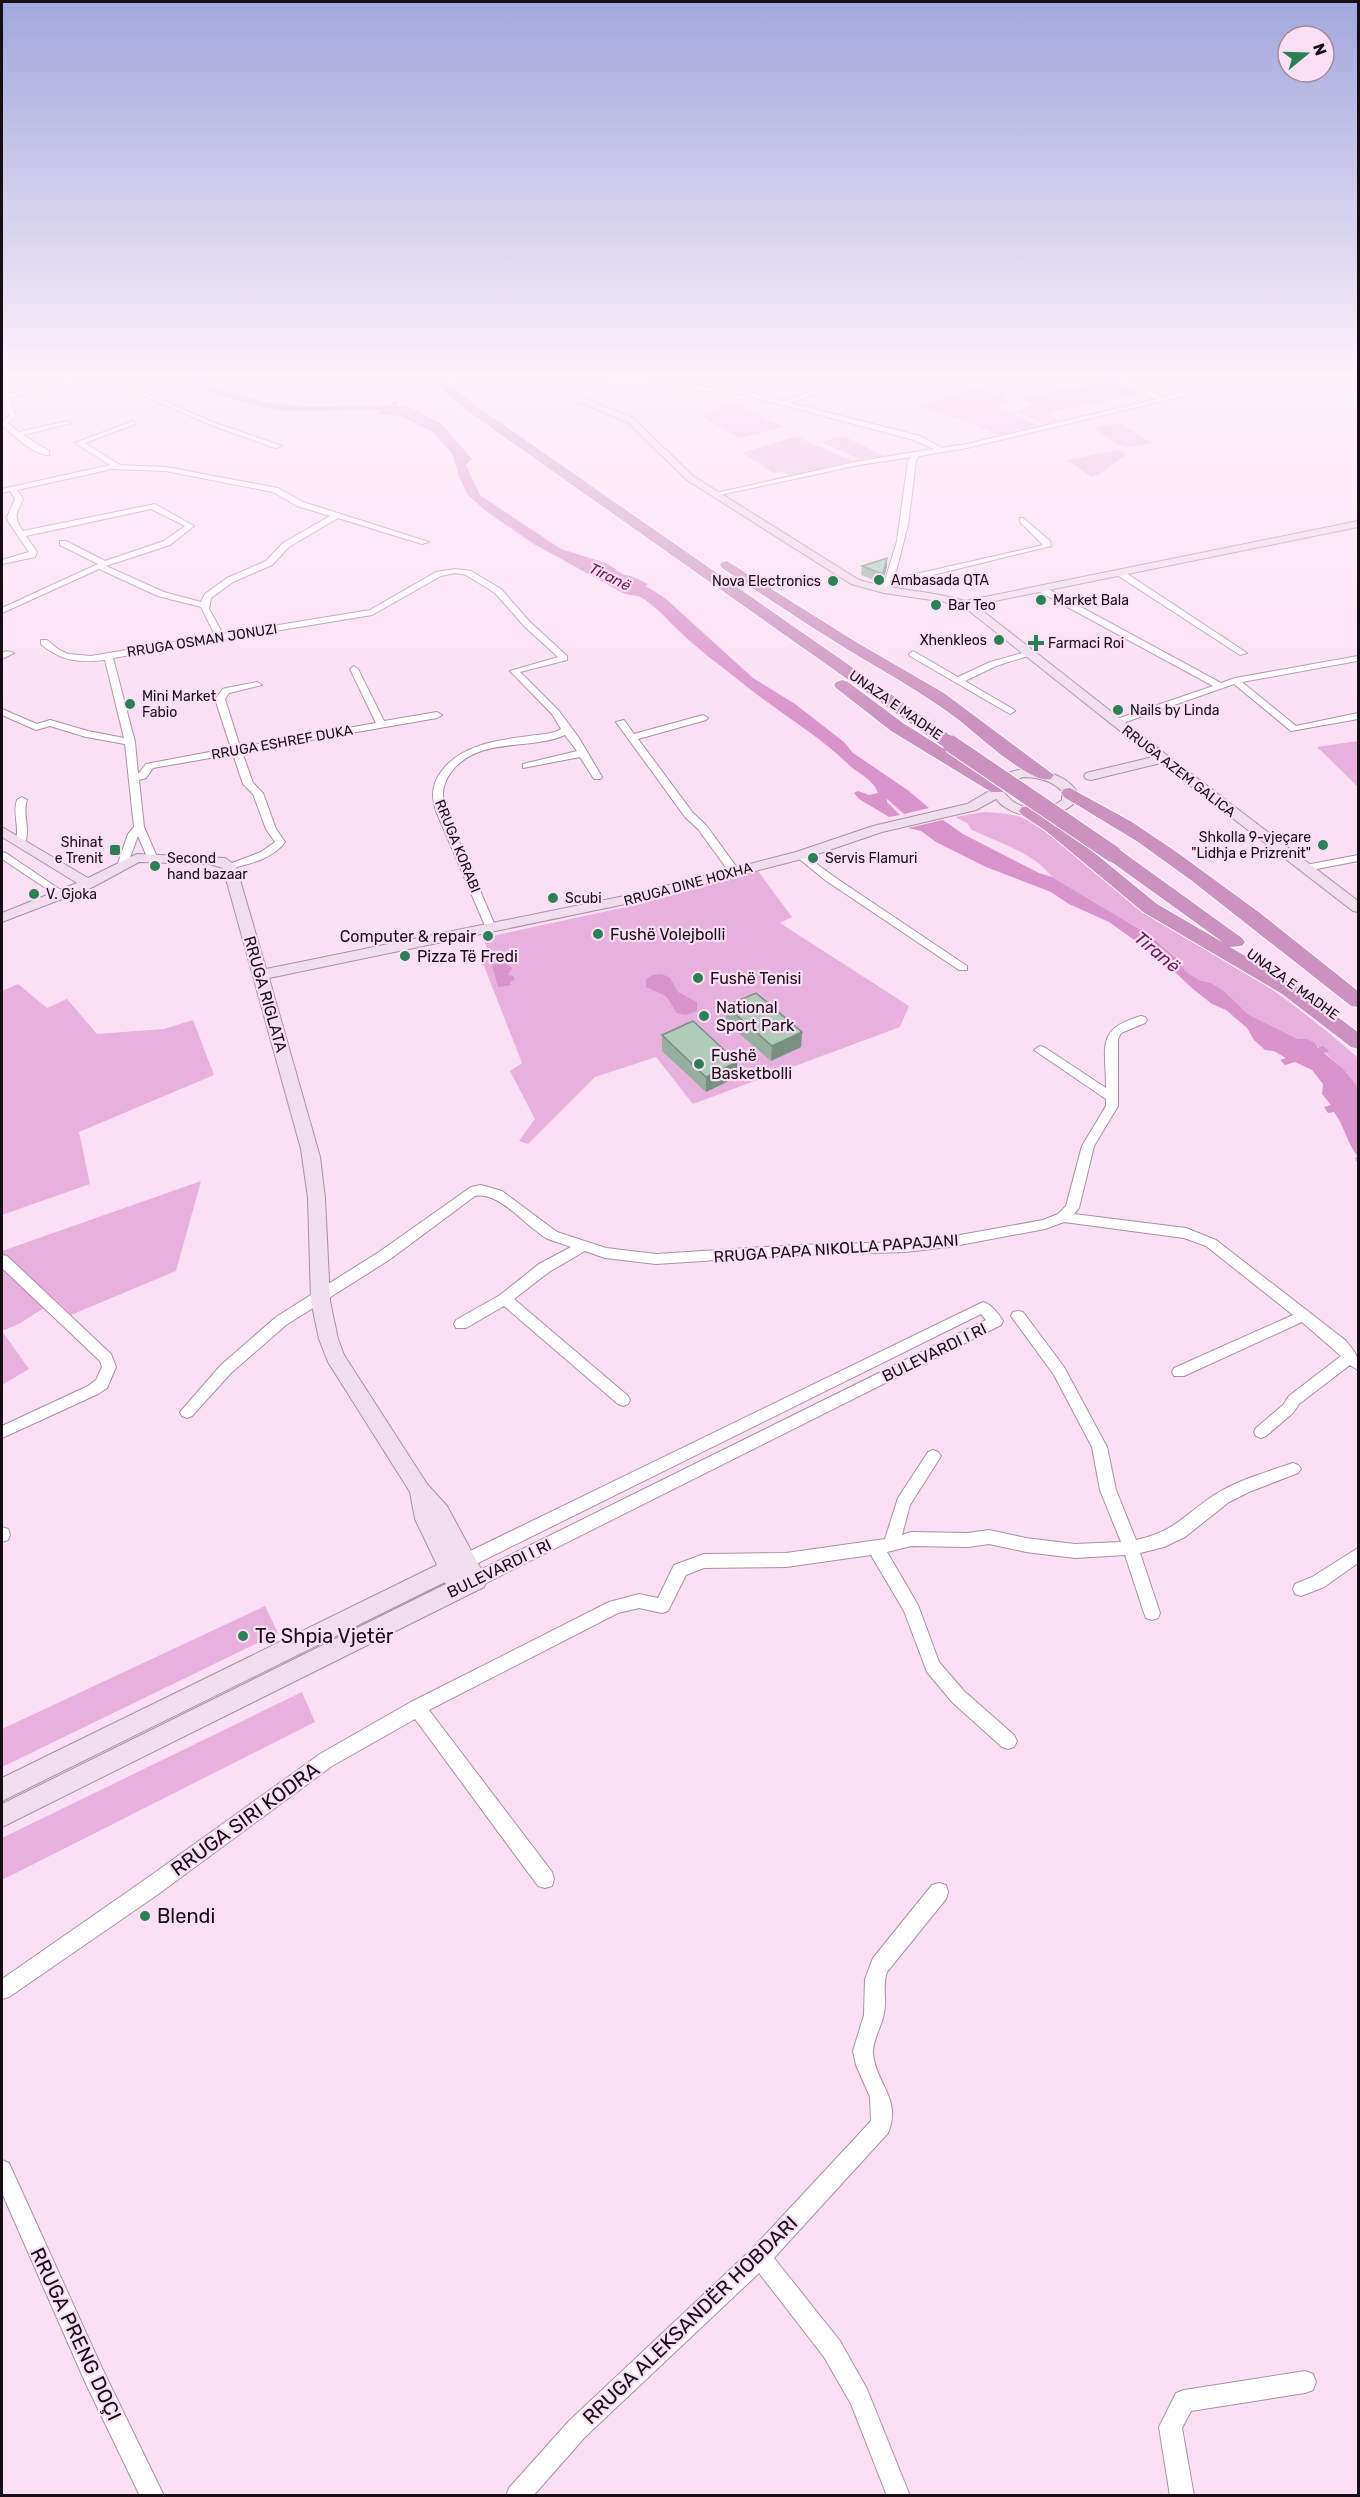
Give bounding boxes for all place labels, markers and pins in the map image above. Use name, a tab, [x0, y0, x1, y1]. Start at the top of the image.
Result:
place label: Ambasada QTA	[891, 572, 990, 589]
place label: Nova Electronics	[712, 573, 821, 590]
marker: Ambasada QTA	[872, 573, 886, 587]
marker: Nova Electronics	[826, 574, 840, 588]
place label: Market Bala	[1053, 592, 1129, 609]
marker: Market Bala	[1034, 593, 1048, 607]
place label: Bar Teo	[948, 597, 996, 614]
marker: Bar Teo	[929, 598, 943, 612]
place label: Xhenkleos	[920, 632, 987, 649]
marker: Xhenkleos	[992, 633, 1006, 647]
place label: Farmaci Roi	[1048, 635, 1124, 652]
marker: Farmaci Roi	[1029, 636, 1043, 650]
place label: Mini Market Fabio	[142, 688, 217, 721]
marker: Mini Market Fabio	[123, 697, 137, 711]
place label: Nails by Linda	[1130, 702, 1219, 719]
marker: Nails by Linda	[1111, 703, 1125, 717]
place label: Shkolla 9-vjeçare "Lidhja e Prizrenit"	[1191, 829, 1311, 862]
place label: Shinat e Trenit	[55, 834, 104, 867]
marker: Shkolla 9-vjeçare "Lidhja e Prizrenit"	[1316, 838, 1330, 852]
marker: Shinat e Trenit	[108, 843, 122, 857]
place label: Second hand bazaar	[167, 850, 248, 883]
place label: Servis Flamuri	[825, 850, 917, 867]
marker: Servis Flamuri	[806, 851, 820, 865]
marker: Second hand bazaar	[148, 859, 162, 873]
place label: V. Gjoka	[46, 886, 97, 903]
marker: V. Gjoka	[27, 887, 41, 901]
place label: Scubi	[565, 890, 602, 907]
marker: Scubi	[546, 891, 560, 905]
place label: Fushë Volejbolli	[610, 925, 725, 944]
place label: Computer & repair	[340, 927, 476, 946]
marker: Fushë Volejbolli	[591, 927, 605, 941]
marker: Computer & repair	[481, 929, 495, 943]
place label: Pizza Të Fredi	[417, 947, 518, 966]
marker: Pizza Të Fredi	[398, 949, 412, 963]
place label: Fushë Tenisi	[710, 969, 801, 988]
marker: Fushë Tenisi	[691, 971, 705, 985]
place label: National Sport Park	[716, 998, 795, 1035]
marker: National Sport Park	[697, 1009, 711, 1023]
place label: Fushë Basketbolli	[711, 1046, 792, 1083]
marker: Fushë Basketbolli	[692, 1057, 706, 1071]
place label: Te Shpia Vjetër	[255, 1624, 394, 1648]
marker: Te Shpia Vjetër	[236, 1629, 250, 1643]
place label: Blendi	[157, 1904, 215, 1928]
marker: Blendi	[138, 1909, 152, 1923]

